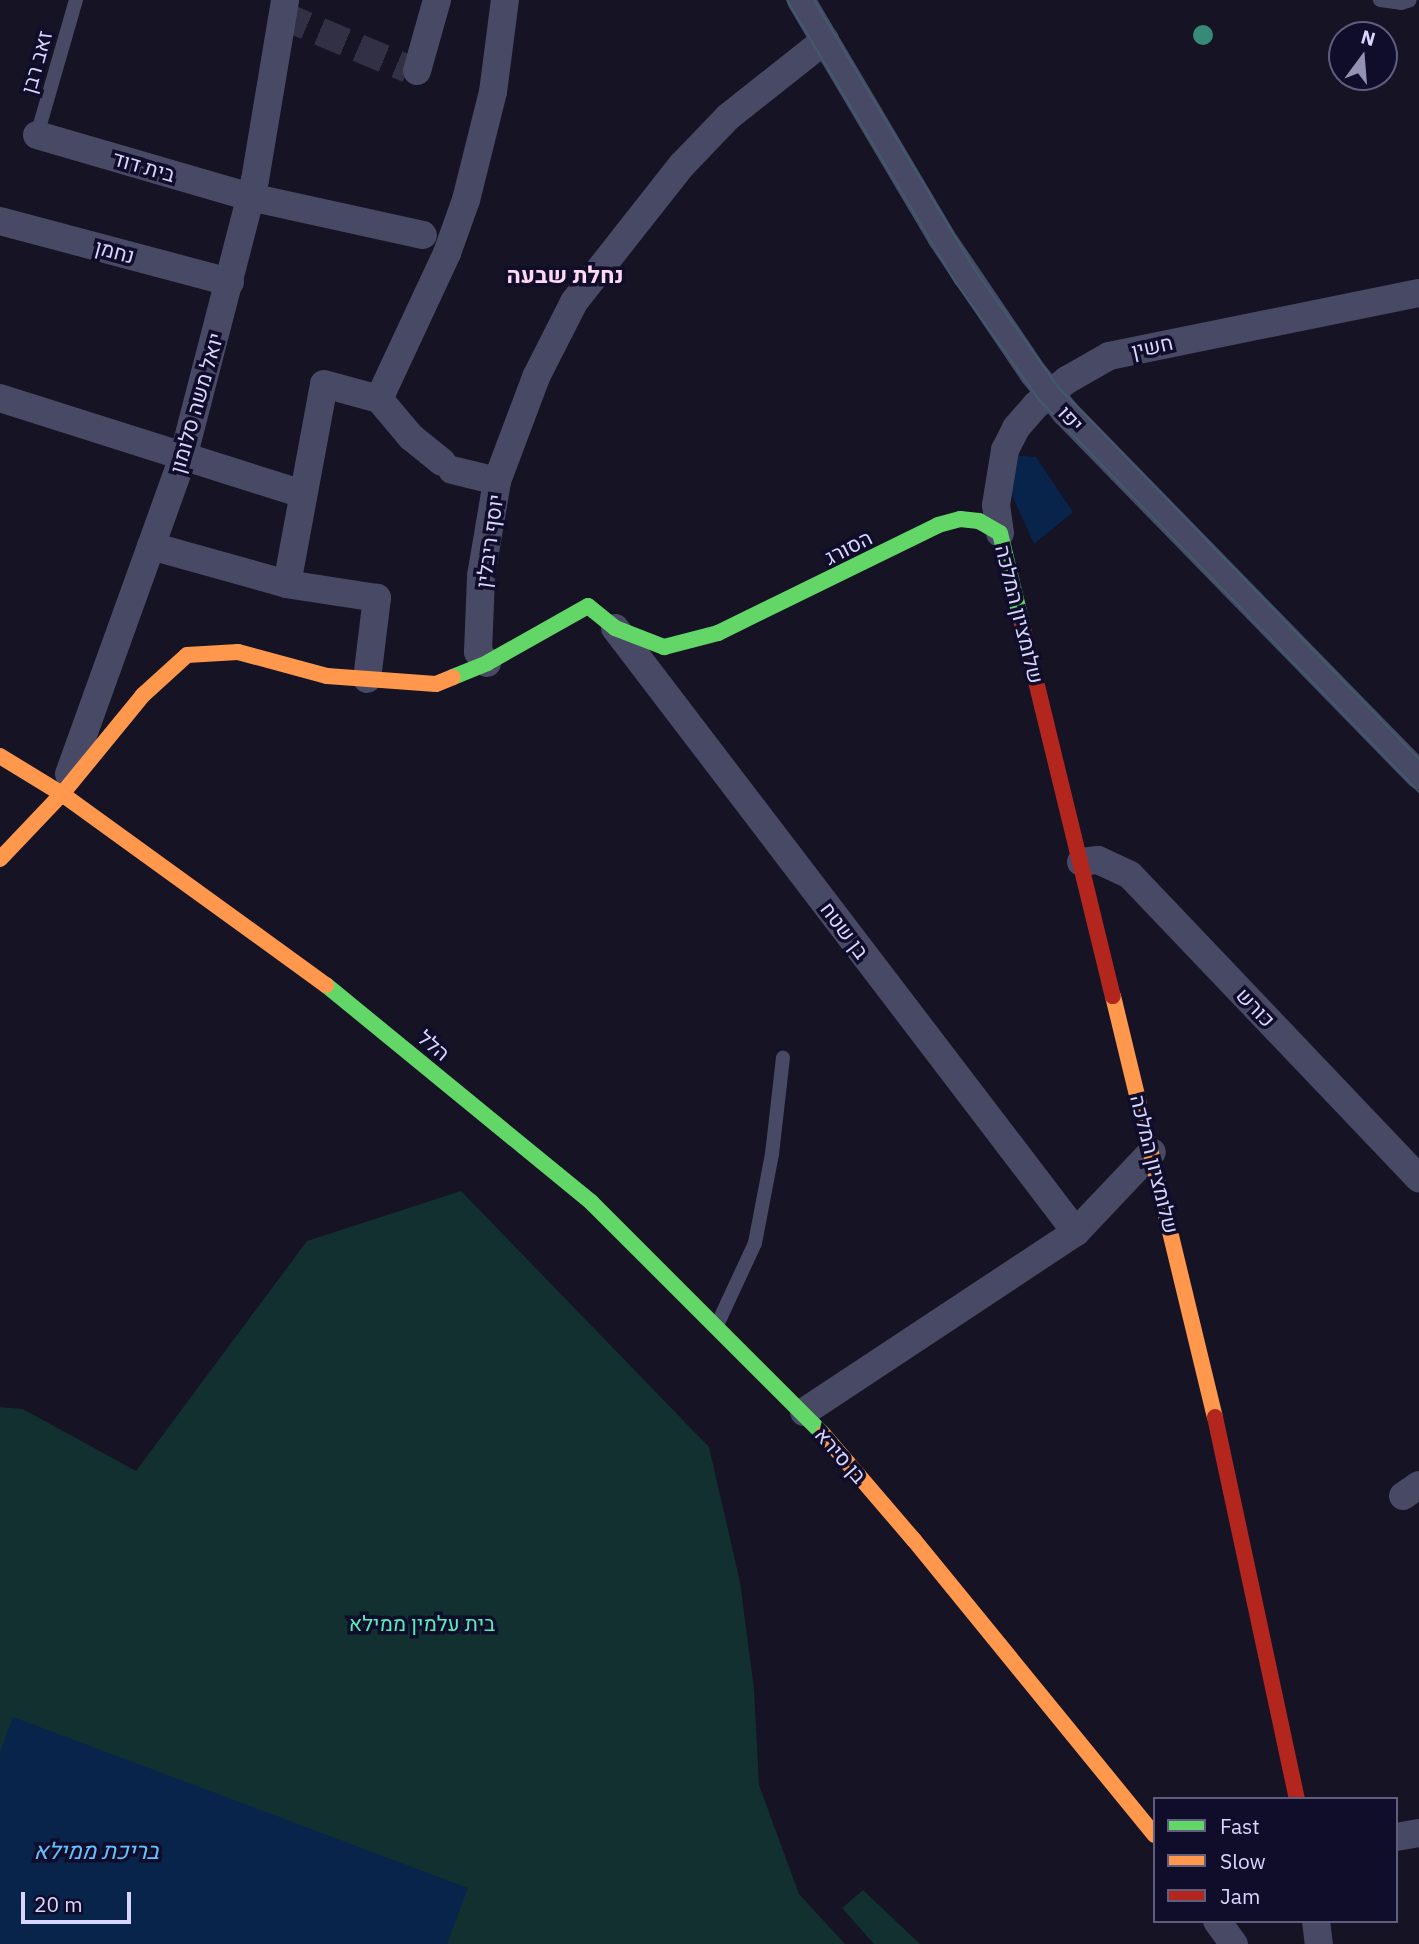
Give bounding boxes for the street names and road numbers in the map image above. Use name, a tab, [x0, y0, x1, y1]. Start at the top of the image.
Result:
street label: זאב רבן	[15, 28, 57, 96]
street label: בית דוד	[110, 145, 178, 187]
street label: נחמן	[93, 234, 137, 268]
street label: חשין	[1129, 329, 1175, 363]
street label: יואל משה סלומון	[164, 330, 228, 476]
street label: יפו	[1053, 400, 1089, 436]
street label: יוסף ריבלין	[470, 493, 508, 589]
street label: הסורג	[820, 524, 876, 570]
street label: שלומציון המלכה	[991, 542, 1049, 686]
street label: בן שטח	[816, 897, 874, 963]
street label: כורש	[1231, 982, 1281, 1032]
street label: הלל	[413, 1024, 455, 1066]
street label: שלומציון המלכה	[1126, 1092, 1184, 1236]
street label: בן סירא	[810, 1422, 872, 1488]

